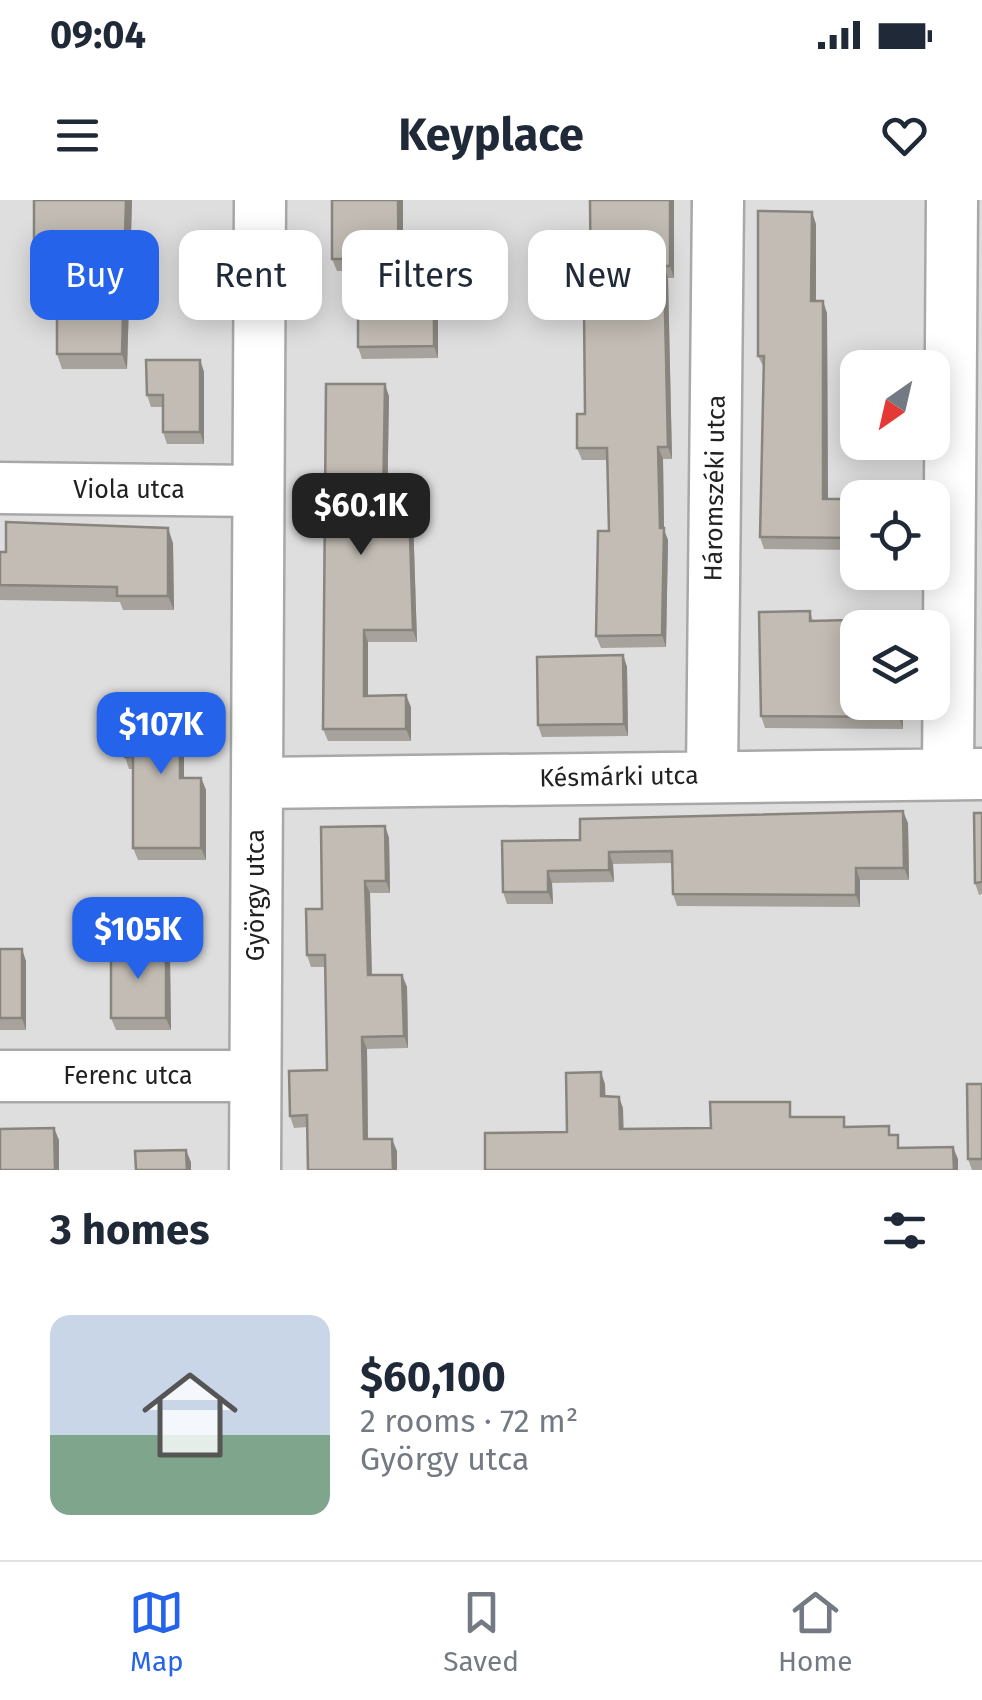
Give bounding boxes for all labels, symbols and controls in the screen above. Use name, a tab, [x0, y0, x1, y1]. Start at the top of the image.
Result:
text: 09:04	[50, 12, 146, 58]
icon: menu	[50, 108, 105, 163]
text: Keyplace	[398, 108, 584, 162]
icon: heart	[877, 108, 932, 163]
chip: Buy	[30, 230, 159, 320]
chip: Rent	[179, 230, 322, 320]
chip: Filters	[342, 230, 508, 320]
chip: New	[528, 230, 666, 320]
north arrow	[840, 350, 950, 460]
map controls	[840, 350, 950, 720]
street label: Háromszéki utca	[698, 394, 732, 582]
pin: $60.1K	[280, 473, 442, 558]
street label: Viola utca	[73, 475, 185, 505]
button: locate	[840, 480, 950, 590]
text: $60.1K	[314, 486, 408, 524]
button: layers	[840, 610, 950, 720]
pin: $107K	[91, 692, 231, 777]
text: $107K	[119, 705, 203, 743]
street label: Késmárki utca	[539, 761, 699, 793]
street label: György utca	[241, 829, 271, 961]
pin: $105K	[68, 897, 208, 982]
text: $105K	[94, 910, 182, 948]
street label: Ferenc utca	[63, 1061, 193, 1091]
icon: filters	[877, 1203, 932, 1258]
text: 3 homes	[50, 1205, 210, 1255]
text: $60,100	[360, 1352, 506, 1402]
icon: home	[130, 1355, 250, 1475]
text: 2 rooms · 72 m²	[360, 1402, 578, 1440]
text: György utca	[360, 1440, 529, 1478]
tab: Map	[129, 1585, 184, 1678]
tab: Saved	[443, 1585, 519, 1678]
tab: Home	[778, 1585, 853, 1678]

